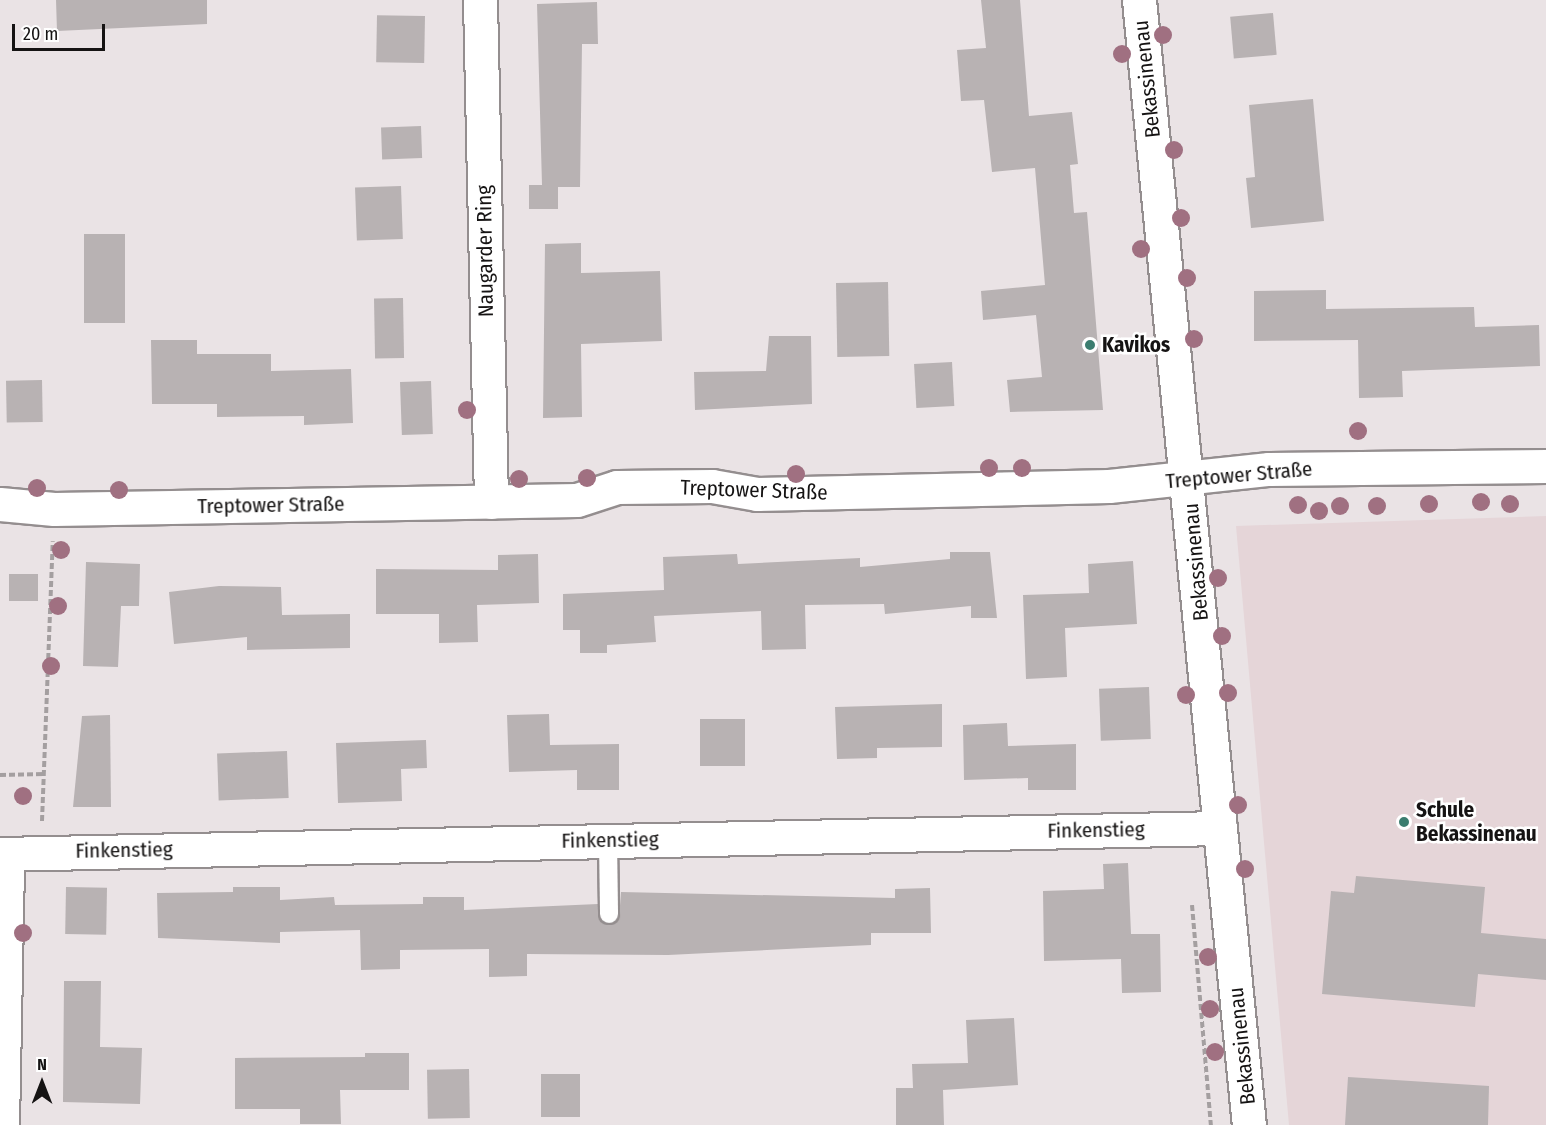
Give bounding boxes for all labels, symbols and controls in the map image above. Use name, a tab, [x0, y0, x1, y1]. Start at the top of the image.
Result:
scale bar	[15, 12, 108, 50]
street label: Bekassinenau	[1128, 19, 1166, 139]
text: 20 m	[23, 23, 58, 45]
street label: Naugarder Ring	[471, 185, 499, 317]
place label: Kavikos	[1102, 332, 1170, 358]
marker: Kavikos	[1083, 338, 1097, 352]
street label: Treptower Straße	[1165, 456, 1313, 494]
street label: Treptower Straße	[680, 475, 828, 505]
street label: Treptower Straße	[197, 491, 345, 519]
street label: Bekassinenau	[1178, 502, 1214, 622]
place label: Schule Bekassinenau	[1416, 797, 1537, 847]
marker: Schule Bekassinenau	[1397, 815, 1411, 829]
street label: Finkenstieg	[1047, 817, 1145, 843]
street label: Finkenstieg	[561, 827, 659, 853]
street label: Finkenstieg	[75, 837, 173, 863]
street label: Bekassinenau	[1223, 986, 1261, 1106]
north arrow	[12, 1053, 72, 1113]
text: N	[37, 1055, 47, 1074]

